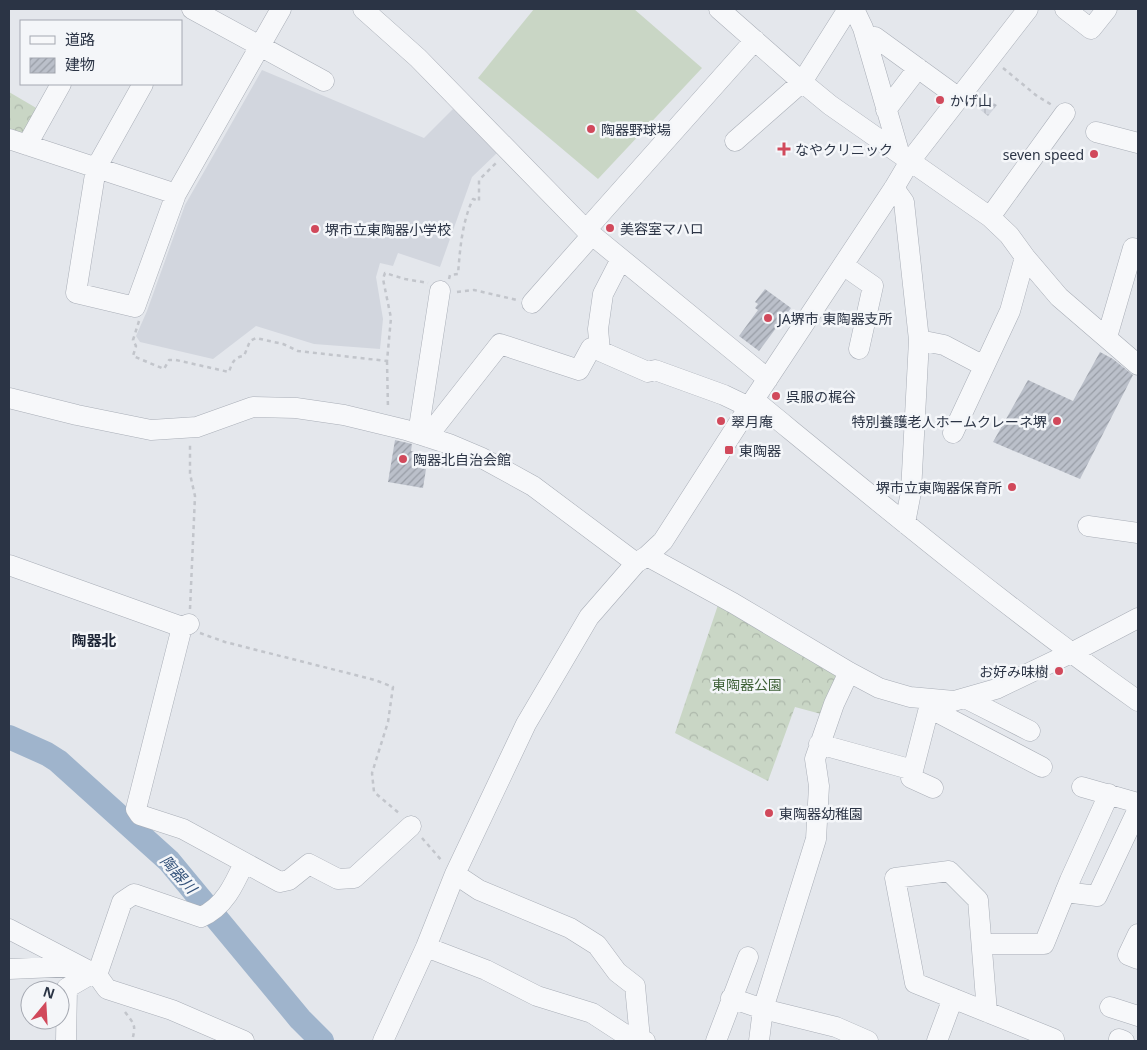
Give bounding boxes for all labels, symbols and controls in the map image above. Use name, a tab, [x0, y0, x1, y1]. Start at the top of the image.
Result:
legend	[20, 20, 182, 85]
text: 道路	[65, 29, 95, 49]
text: 建物	[65, 54, 95, 74]
place label: かげ山	[950, 91, 992, 110]
marker: かげ山	[934, 94, 946, 106]
place label: 陶器野球場	[601, 120, 671, 139]
marker: 陶器野球場	[585, 123, 597, 135]
place label: なやクリニック	[795, 140, 893, 159]
marker: なやクリニック	[777, 142, 791, 156]
place label: seven speed	[1003, 145, 1084, 164]
marker: seven speed	[1088, 148, 1100, 160]
place label: 美容室マハロ	[620, 219, 704, 238]
place label: 堺市立東陶器小学校	[325, 220, 451, 239]
marker: 美容室マハロ	[604, 222, 616, 234]
marker: 堺市立東陶器小学校	[309, 223, 321, 235]
place label: JA堺市 東陶器支所	[776, 309, 892, 328]
marker: JA堺市 東陶器支所	[762, 312, 774, 324]
place label: 呉服の梶谷	[786, 387, 856, 406]
marker: 呉服の梶谷	[770, 390, 782, 402]
place label: 翠月庵	[731, 412, 773, 431]
place label: 特別養護老人ホームクレーネ堺	[851, 412, 1047, 431]
marker: 翠月庵	[715, 415, 727, 427]
marker: 特別養護老人ホームクレーネ堺	[1051, 415, 1063, 427]
place label: 東陶器	[739, 441, 781, 460]
marker: 東陶器	[723, 444, 735, 456]
place label: 陶器北自治会館	[413, 450, 511, 469]
marker: 陶器北自治会館	[397, 453, 409, 465]
place label: 堺市立東陶器保育所	[876, 478, 1002, 497]
marker: 堺市立東陶器保育所	[1006, 481, 1018, 493]
district label: 陶器北	[71, 630, 117, 650]
place label: お好み味樹	[979, 662, 1049, 681]
marker: お好み味樹	[1053, 665, 1065, 677]
park label: 東陶器公園	[712, 675, 782, 694]
place label: 東陶器幼稚園	[779, 804, 863, 823]
marker: 東陶器幼稚園	[763, 807, 775, 819]
water label: 陶器川	[157, 851, 203, 899]
north arrow	[20, 980, 70, 1030]
text: N	[41, 981, 58, 1003]

